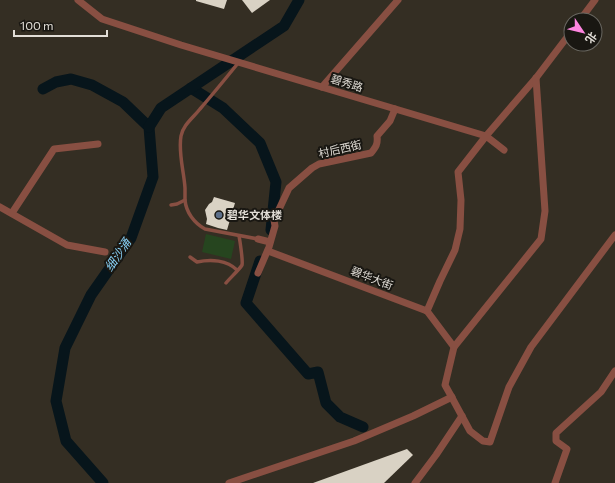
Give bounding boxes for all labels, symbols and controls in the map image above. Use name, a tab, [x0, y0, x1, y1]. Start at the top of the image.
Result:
scale bar	[14, 12, 107, 38]
north arrow	[563, 12, 603, 52]
text: 100 m	[20, 18, 54, 32]
text: 北	[583, 30, 600, 46]
street label: 碧秀路	[329, 71, 365, 94]
street label: 村后西街	[317, 137, 363, 160]
place label: 碧华文体楼	[227, 208, 282, 221]
marker: 碧华文体楼	[214, 210, 224, 220]
water label: 细沙涌	[101, 234, 134, 273]
street label: 碧华大街	[349, 264, 395, 291]

